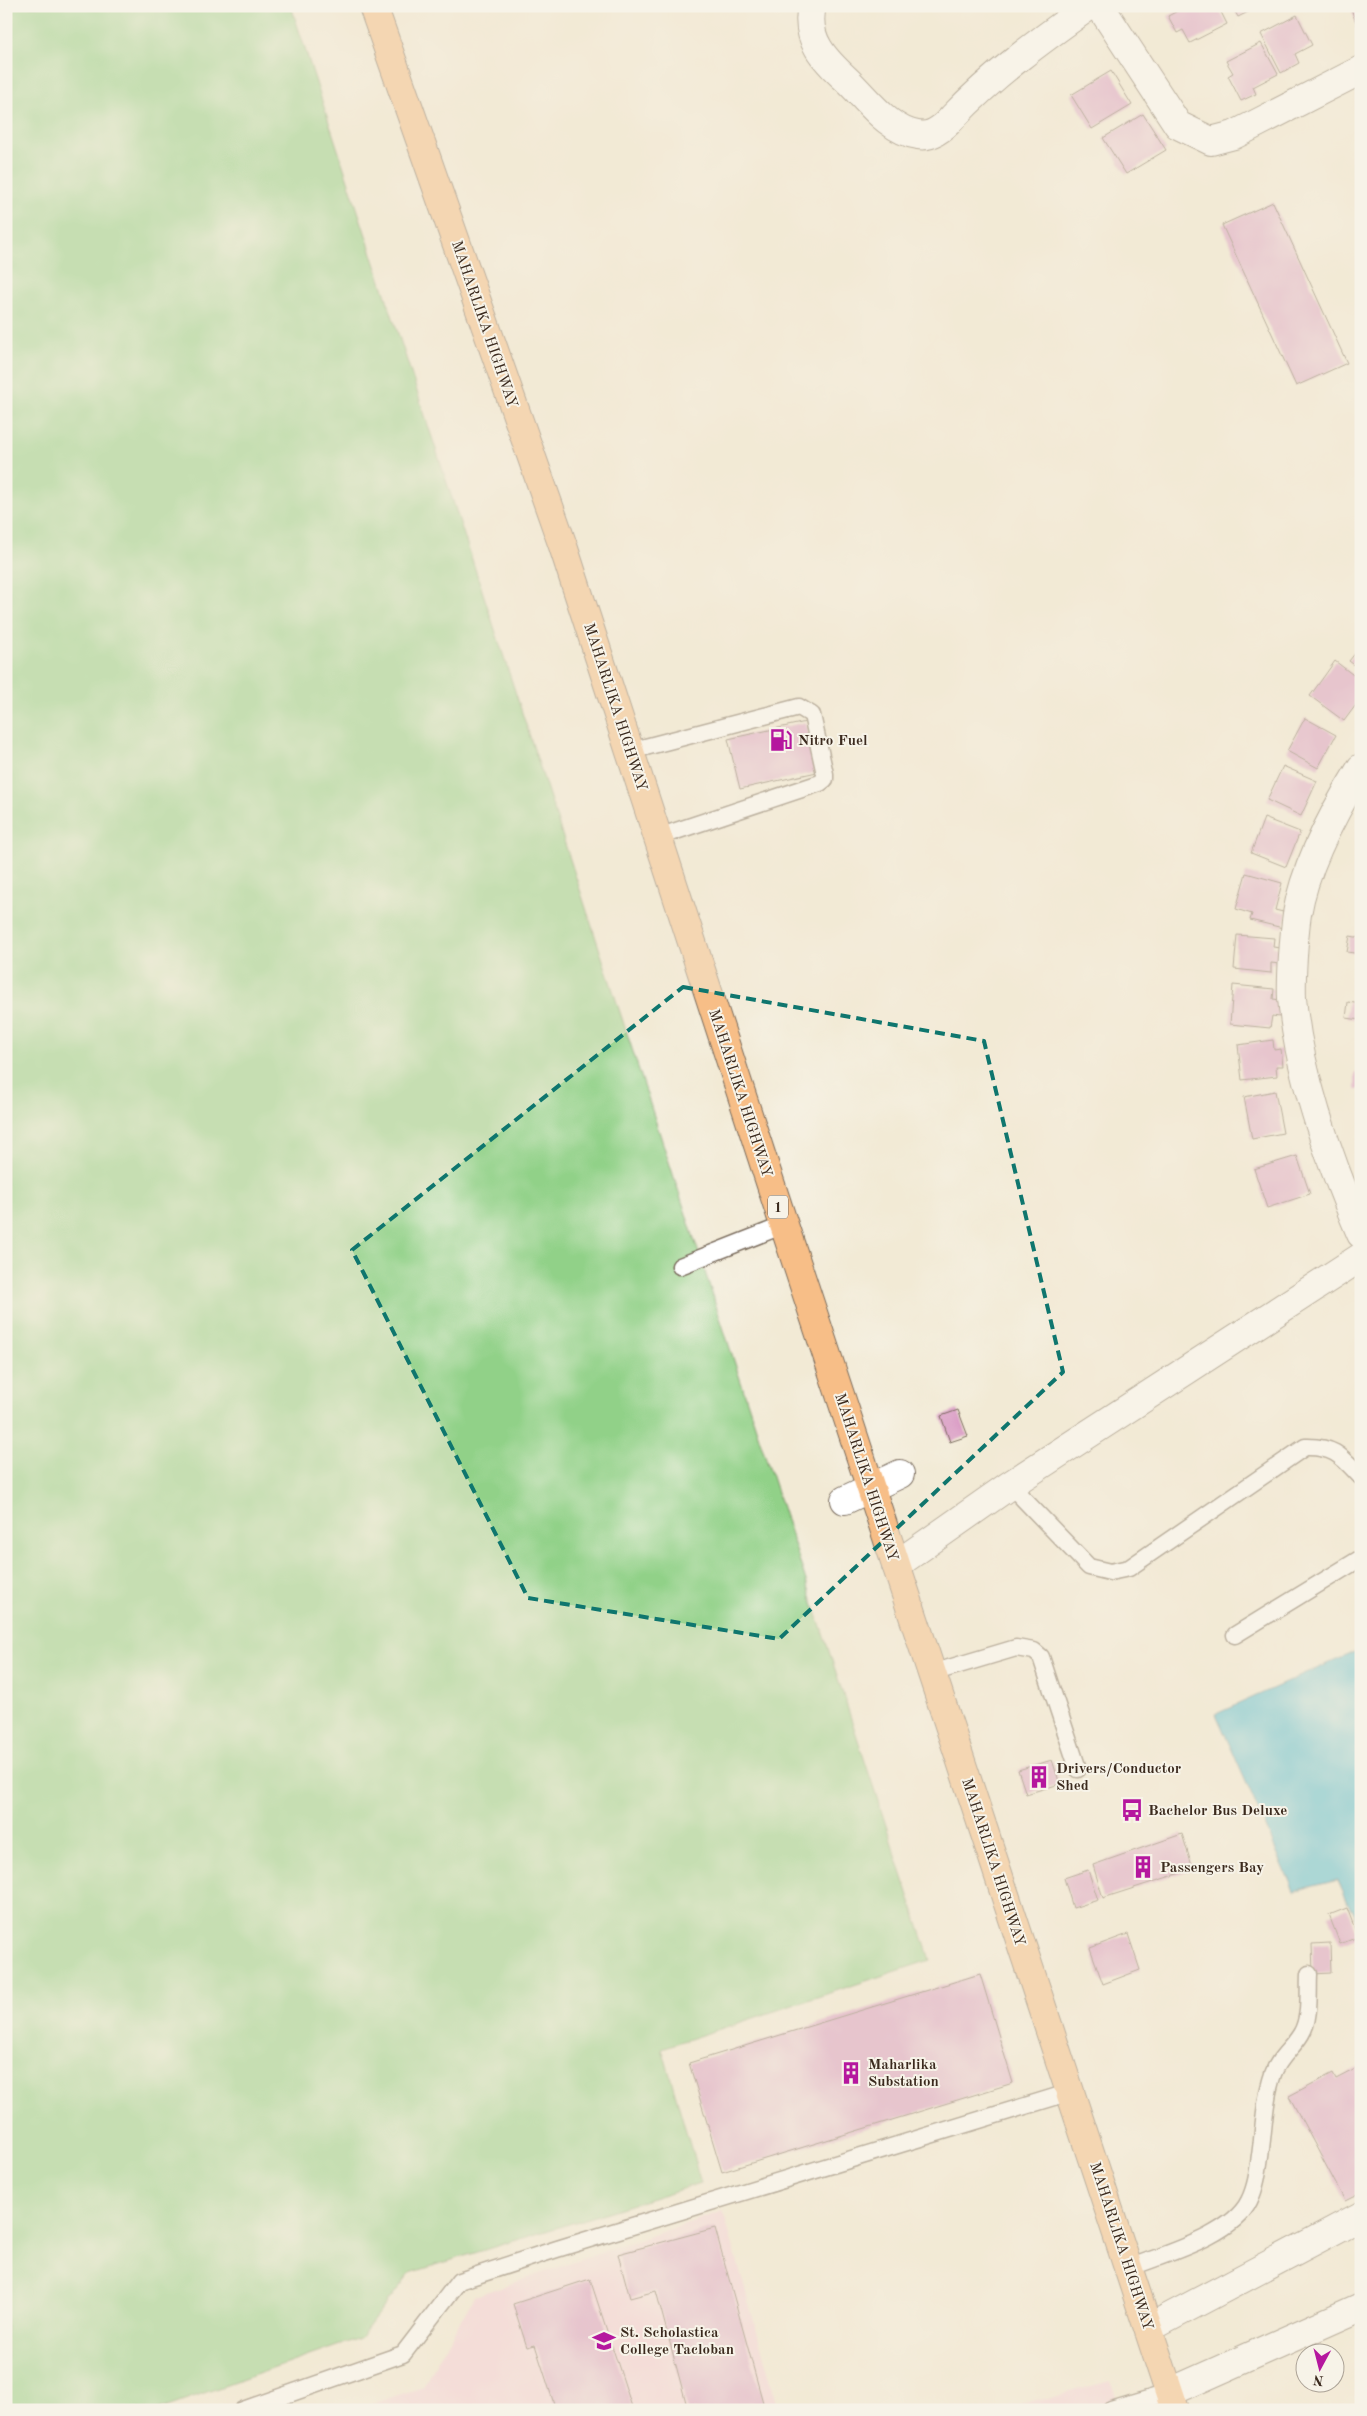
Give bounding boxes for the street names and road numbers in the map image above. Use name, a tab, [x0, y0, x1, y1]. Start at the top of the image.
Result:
street label: MAHARLIKA HIGHWAY	[448, 239, 519, 410]
street label: MAHARLIKA HIGHWAY	[580, 622, 649, 793]
street label: MAHARLIKA HIGHWAY	[705, 1008, 774, 1179]
road number: 1	[768, 1196, 788, 1218]
street label: MAHARLIKA HIGHWAY	[831, 1392, 900, 1563]
street label: MAHARLIKA HIGHWAY	[958, 1777, 1027, 1948]
street label: MAHARLIKA HIGHWAY	[1086, 2161, 1155, 2332]

